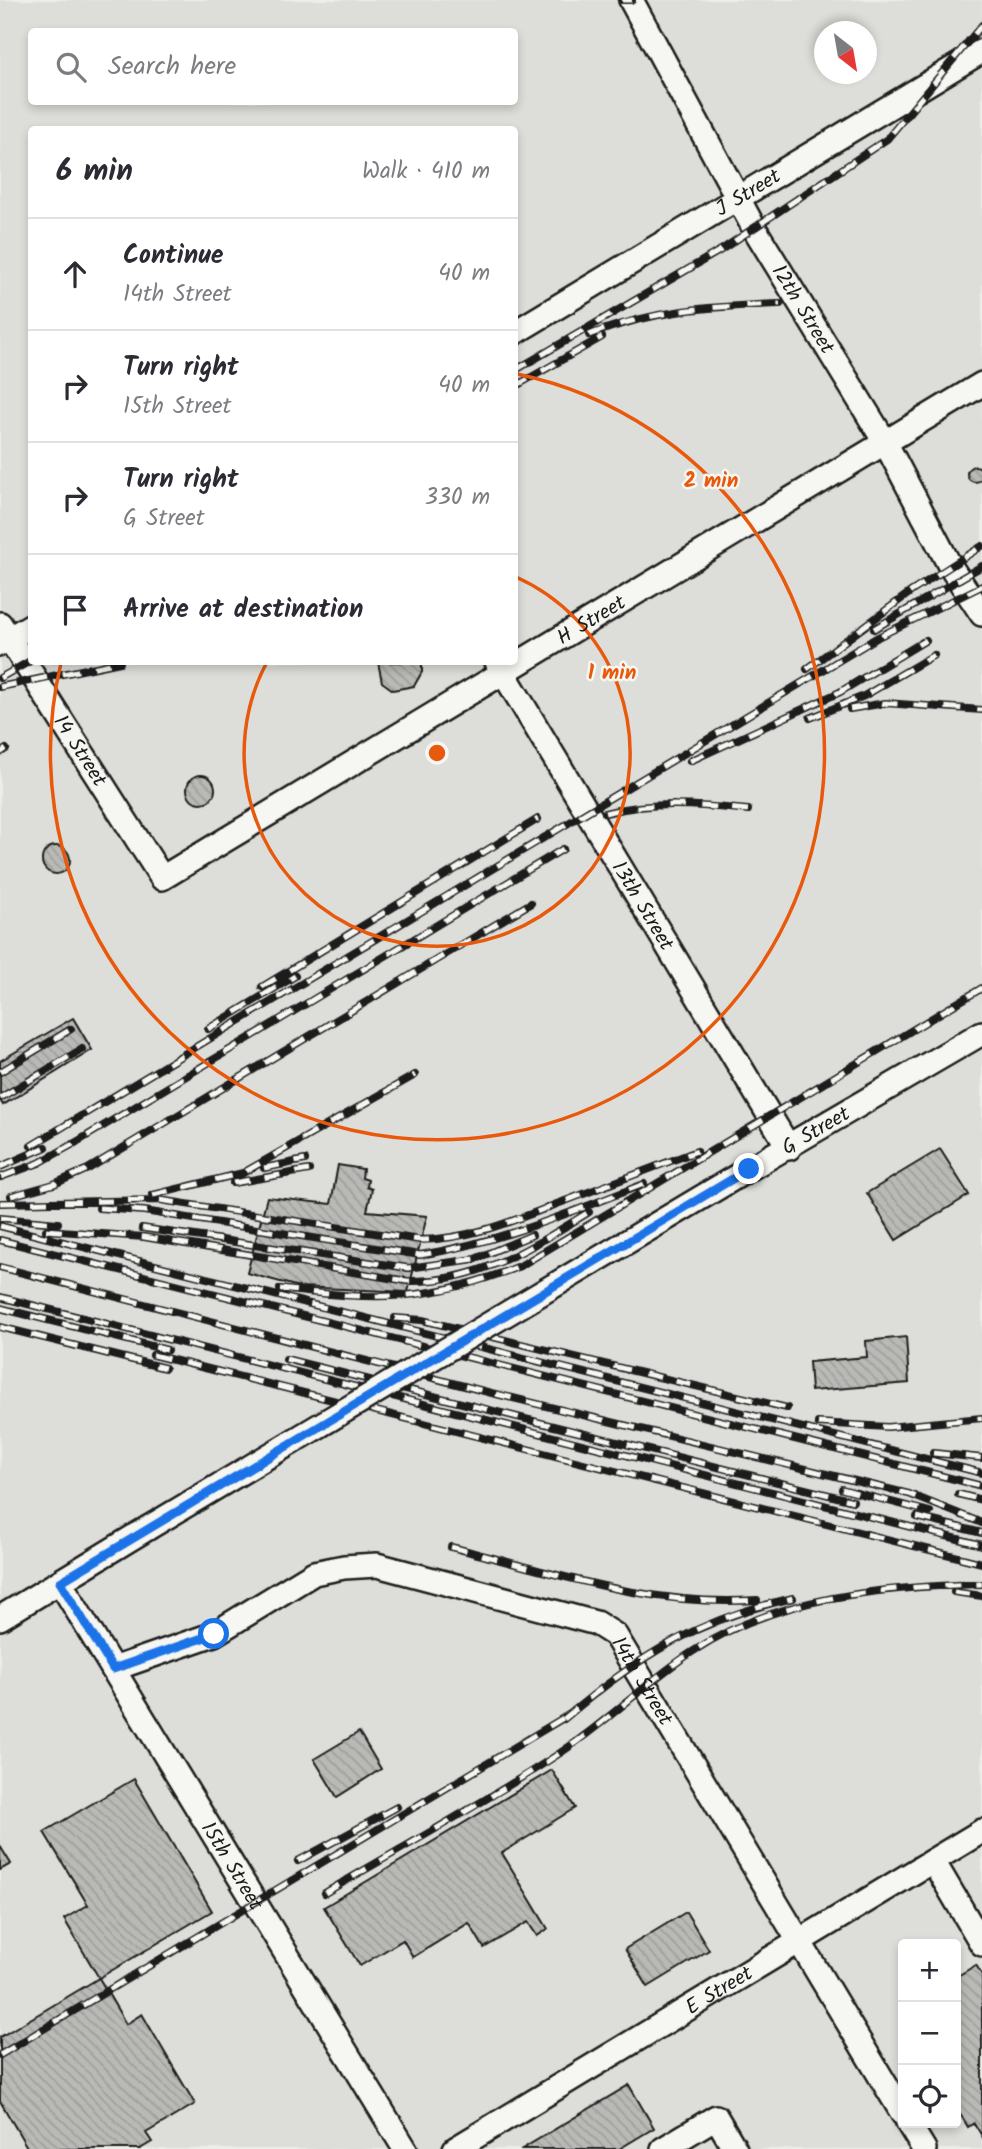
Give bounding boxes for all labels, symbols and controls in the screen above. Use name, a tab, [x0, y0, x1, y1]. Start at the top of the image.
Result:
north arrow	[814, 21, 877, 84]
search box	[28, 28, 518, 105]
text: Search here	[108, 46, 236, 88]
icon: search	[52, 48, 90, 86]
text: 6 min	[56, 148, 133, 196]
text: Walk · 410 m	[362, 154, 490, 190]
street label: J Street	[709, 160, 788, 226]
text: Continue	[123, 235, 224, 277]
icon: ahead	[56, 255, 94, 293]
text: 40 m	[438, 256, 490, 292]
street label: 12th Street	[762, 259, 843, 362]
text: 14th Street	[123, 277, 232, 313]
text: Turn right	[123, 347, 239, 389]
icon: right	[56, 367, 94, 405]
text: 40 m	[438, 368, 490, 404]
text: 15th Street	[123, 389, 231, 425]
text: Turn right	[123, 459, 239, 501]
text: 2 min	[684, 465, 738, 498]
icon: right	[56, 479, 94, 517]
text: 330 m	[425, 480, 490, 516]
text: G Street	[123, 501, 205, 537]
street label: H Street	[551, 587, 633, 655]
text: Arrive at destination	[123, 589, 363, 631]
icon: arrive	[56, 591, 94, 629]
text: 1 min	[588, 657, 636, 690]
street label: 14 Street	[44, 709, 115, 795]
centre of rings	[425, 741, 449, 765]
street label: 13th Street	[602, 855, 682, 958]
street label: G Street	[776, 1098, 858, 1165]
route end	[733, 1153, 764, 1184]
route start	[198, 1618, 229, 1649]
street label: 14th Street	[601, 1630, 681, 1733]
street label: 15th Street	[191, 1816, 272, 1918]
map controls	[898, 1939, 961, 2128]
button: +	[898, 1939, 961, 2002]
street label: E Street	[679, 1957, 760, 2024]
button: −	[898, 2002, 961, 2065]
button: locate	[898, 2065, 961, 2128]

